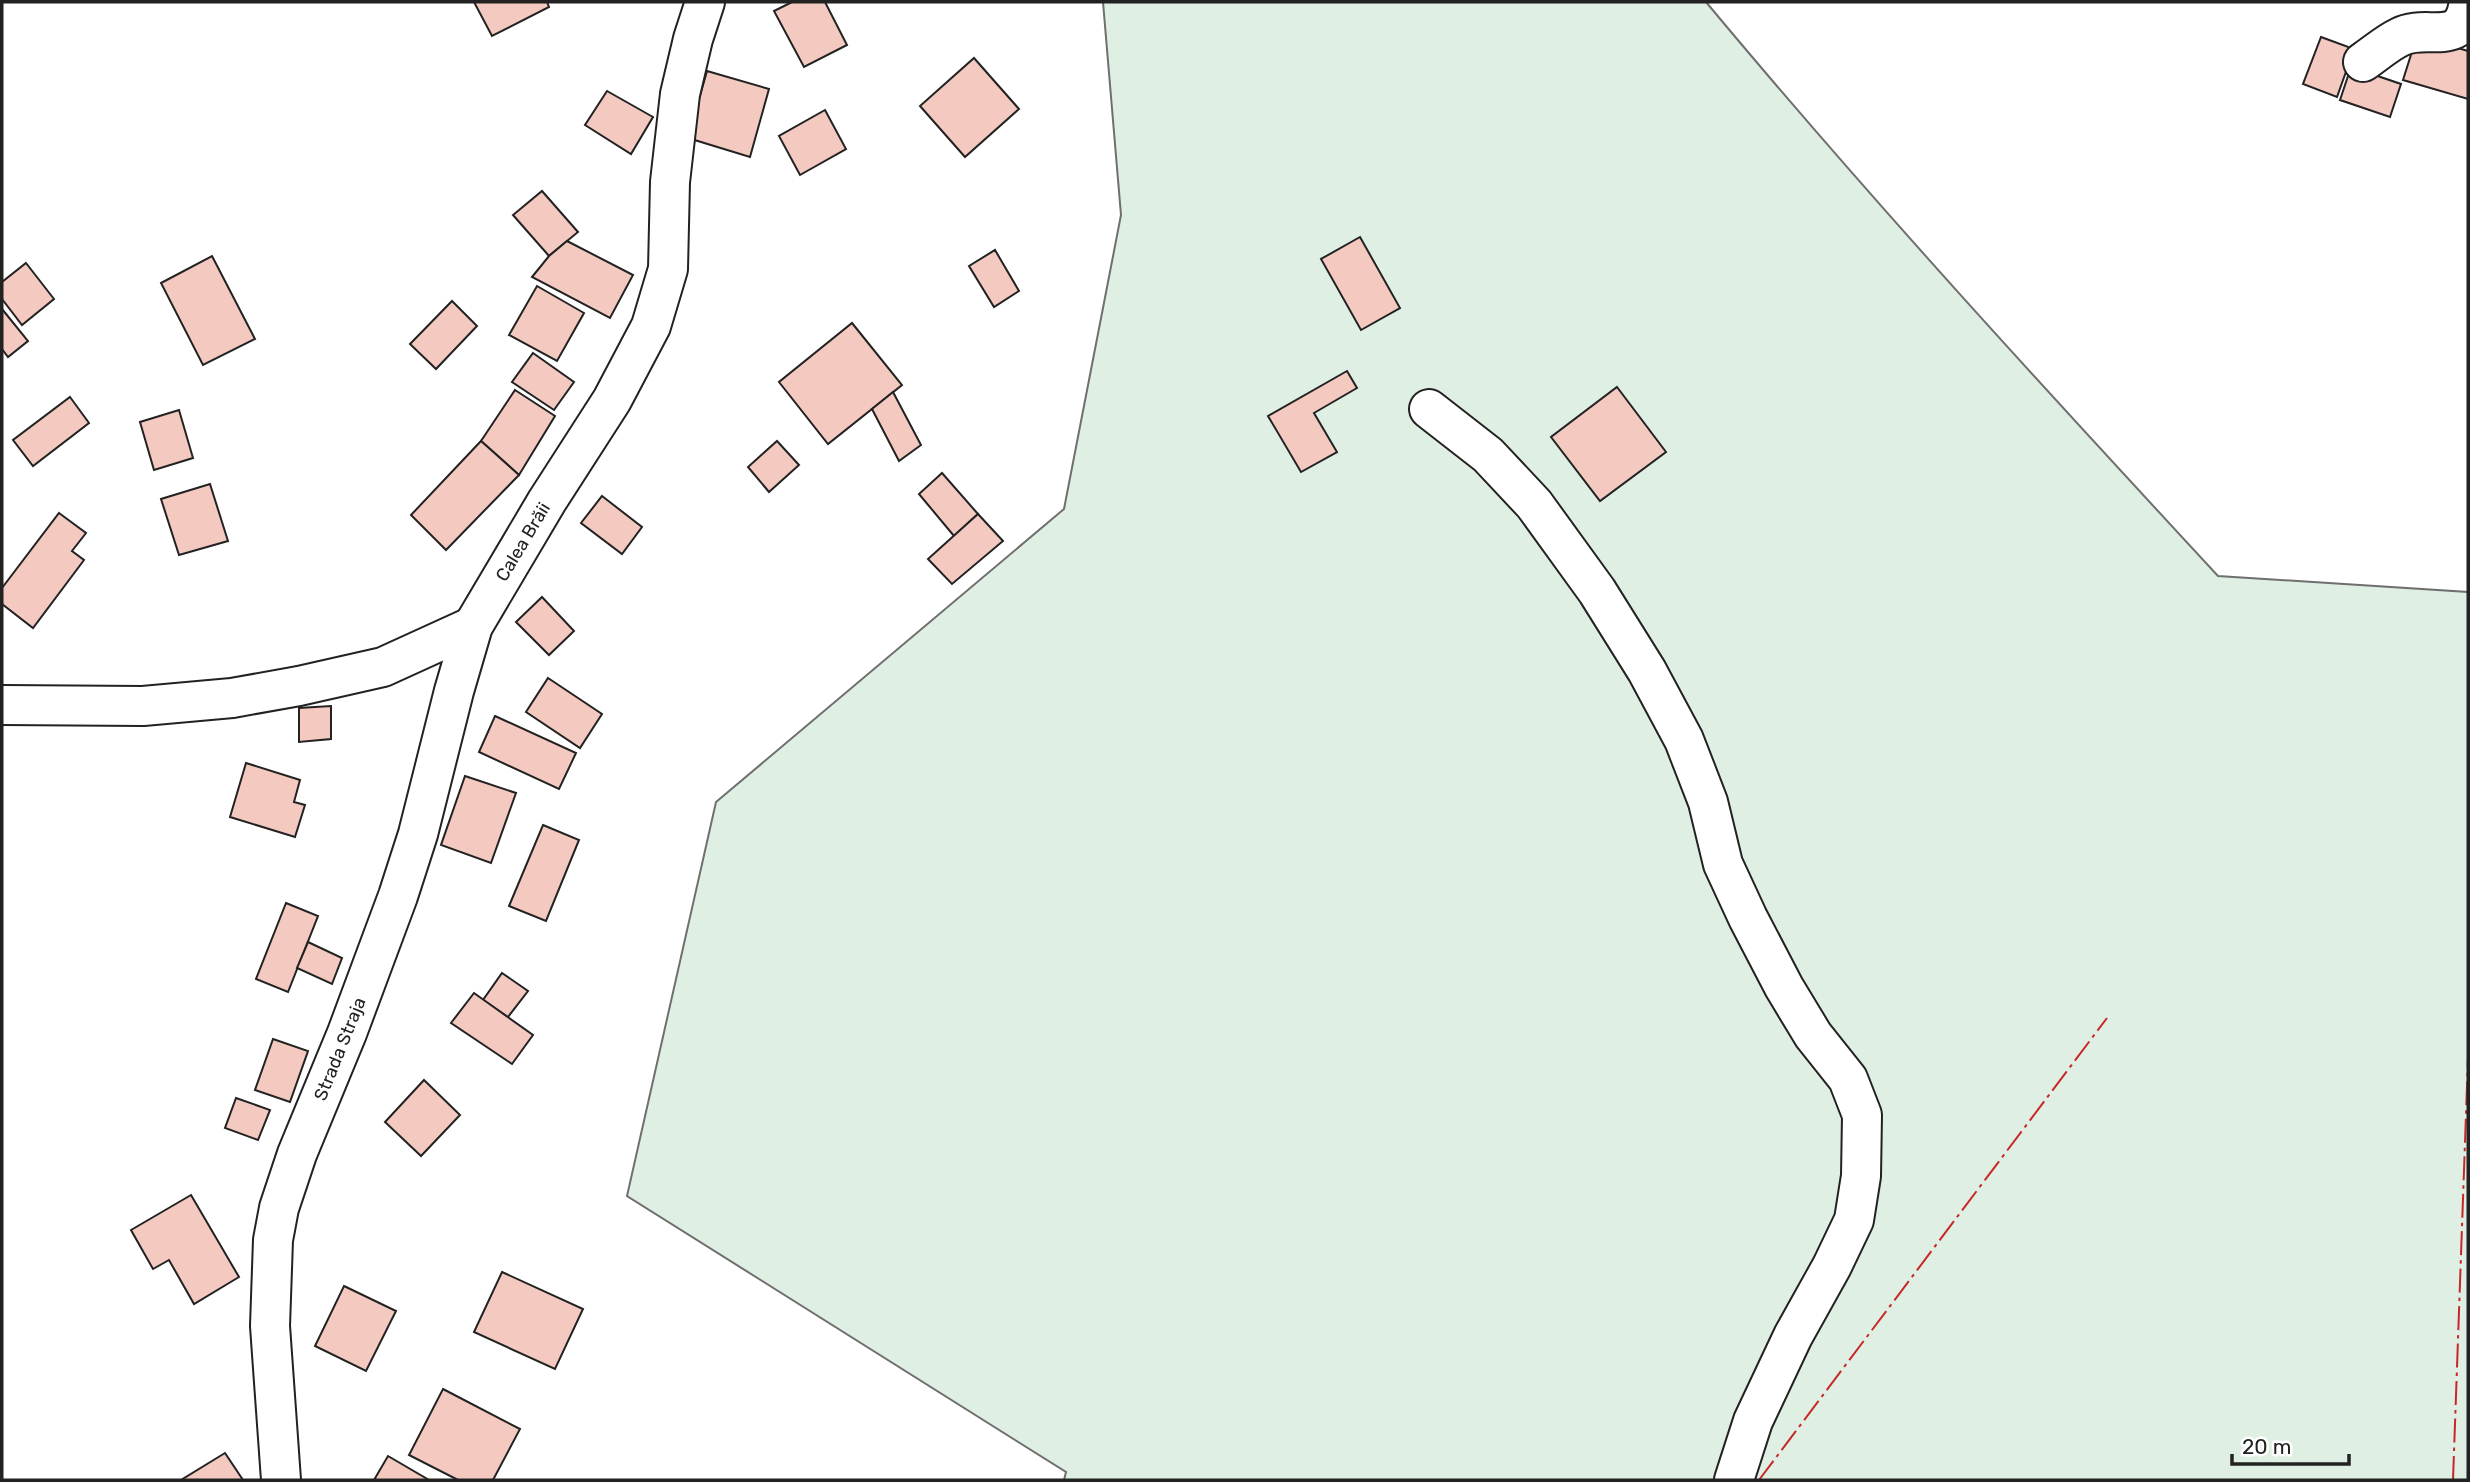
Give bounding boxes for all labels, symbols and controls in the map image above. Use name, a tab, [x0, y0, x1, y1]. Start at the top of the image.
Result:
street label: Calea Brăii	[491, 499, 555, 585]
street label: Strada Straja	[309, 994, 371, 1104]
scale bar	[2232, 1422, 2349, 1466]
text: 20 m	[2242, 1434, 2291, 1459]

